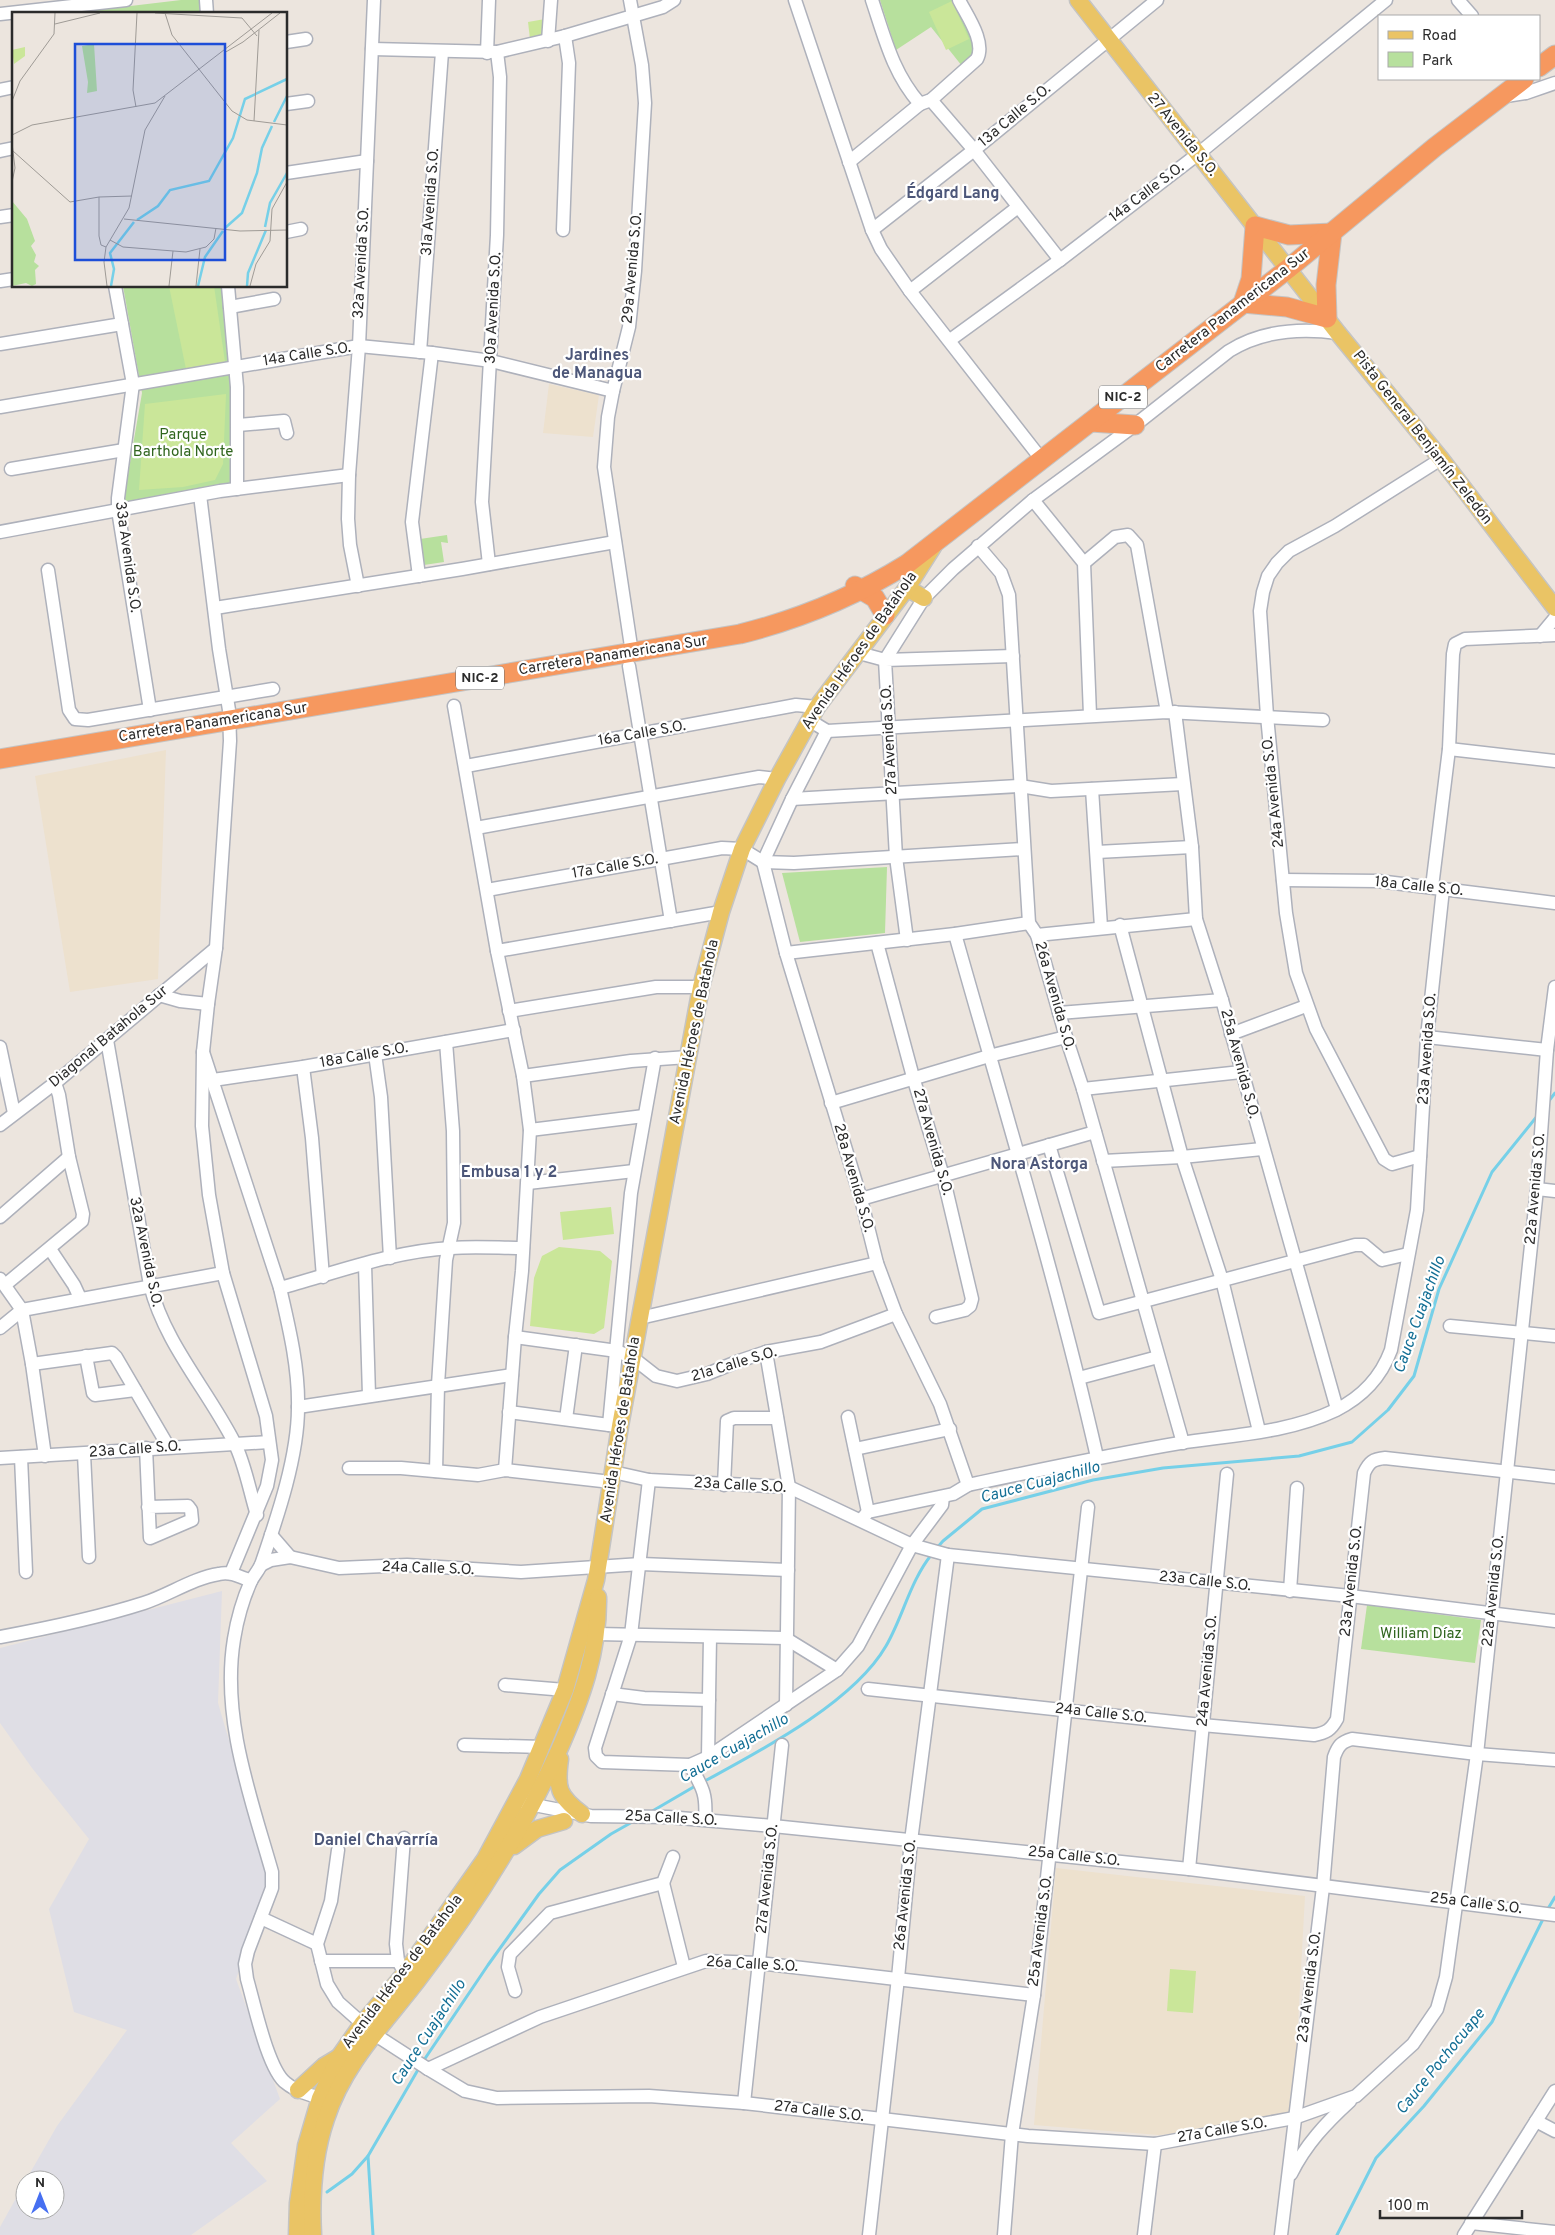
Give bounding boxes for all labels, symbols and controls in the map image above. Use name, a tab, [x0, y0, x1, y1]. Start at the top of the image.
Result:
inset map	[12, 12, 288, 288]
legend	[1378, 15, 1540, 80]
text: Road	[1422, 27, 1457, 46]
text: Park	[1422, 52, 1453, 71]
street label: 13a Calle S.O.	[975, 80, 1055, 152]
street label: 27 Avenida S.O.	[1142, 89, 1222, 181]
street label: 31a Avenida S.O.	[418, 147, 444, 257]
street label: 14a Calle S.O.	[1106, 159, 1188, 227]
district label: Édgard Lang	[906, 182, 1000, 204]
street label: 32a Avenida S.O.	[350, 207, 374, 319]
street label: 29a Avenida S.O.	[619, 211, 647, 325]
street label: Carretera Panamericana Sur	[1152, 245, 1314, 377]
street label: 30a Avenida S.O.	[482, 251, 506, 365]
street label: 14a Calle S.O.	[262, 339, 352, 371]
district label: Jardines de Managua	[552, 346, 642, 384]
street label: Pista General Benjamín Zeledón	[1348, 347, 1496, 529]
road number: NIC-2	[1099, 386, 1147, 408]
park label: Parque Barthola Norte	[133, 426, 233, 462]
street label: 33a Avenida S.O.	[110, 500, 144, 614]
street label: Avenida Héroes de Batahola	[798, 568, 922, 734]
street label: Carretera Panamericana Sur	[517, 632, 709, 680]
road number: NIC-2	[456, 666, 504, 690]
street label: 27a Avenida S.O.	[878, 684, 902, 796]
street label: Carretera Panamericana Sur	[117, 699, 309, 747]
street label: 16a Calle S.O.	[597, 717, 687, 751]
street label: 24a Avenida S.O.	[1259, 735, 1289, 849]
street label: 17a Calle S.O.	[570, 850, 660, 884]
street label: 18a Calle S.O.	[1374, 873, 1464, 901]
street label: Avenida Héroes de Batahola	[666, 938, 724, 1126]
street label: 26a Avenida S.O.	[1029, 939, 1079, 1053]
street label: Diagonal Batahola Sur	[46, 982, 172, 1092]
street label: 23a Avenida S.O.	[1415, 992, 1441, 1106]
street label: 25a Avenida S.O.	[1215, 1007, 1263, 1121]
street label: 18a Calle S.O.	[318, 1039, 410, 1073]
street label: 27a Avenida S.O.	[908, 1086, 956, 1198]
street label: 28a Avenida S.O.	[828, 1121, 878, 1235]
street label: 22a Avenida S.O.	[1522, 1132, 1550, 1246]
district label: Nora Astorga	[990, 1155, 1088, 1175]
district label: Embusa 1 y 2	[461, 1163, 557, 1183]
street label: 32a Avenida S.O.	[124, 1195, 166, 1309]
water label: Cauce Cuajachillo	[1390, 1253, 1451, 1376]
street label: Avenida Héroes de Batahola	[597, 1335, 645, 1525]
street label: 21a Calle S.O.	[689, 1343, 779, 1387]
street label: 23a Calle S.O.	[88, 1437, 182, 1463]
water label: Cauce Cuajachillo	[978, 1457, 1103, 1509]
street label: 23a Calle S.O.	[693, 1474, 787, 1498]
street label: 23a Avenida S.O.	[1337, 1524, 1367, 1638]
street label: 22a Avenida S.O.	[1479, 1534, 1509, 1648]
street label: 24a Calle S.O.	[381, 1558, 475, 1580]
street label: 23a Calle S.O.	[1158, 1568, 1252, 1596]
street label: 24a Avenida S.O.	[1194, 1614, 1222, 1728]
park label: William Díaz	[1380, 1625, 1462, 1644]
street label: 24a Calle S.O.	[1054, 1700, 1148, 1728]
water label: Cauce Cuajachillo	[676, 1709, 793, 1788]
street label: 25a Calle S.O.	[624, 1807, 718, 1831]
street label: 27a Avenida S.O.	[753, 1823, 783, 1935]
district label: Daniel Chavarría	[314, 1831, 438, 1851]
street label: 26a Avenida S.O.	[891, 1838, 921, 1952]
street label: 25a Calle S.O.	[1027, 1843, 1121, 1871]
street label: 25a Avenida S.O.	[1025, 1874, 1057, 1988]
street label: 25a Calle S.O.	[1429, 1889, 1523, 1919]
street label: Avenida Héroes de Batahola	[339, 1891, 467, 2053]
street label: 23a Avenida S.O.	[1294, 1930, 1326, 2044]
street label: 26a Calle S.O.	[705, 1953, 799, 1977]
water label: Cauce Cuajachillo	[387, 1976, 471, 2090]
water label: Cauce Pochocuape	[1392, 2004, 1490, 2119]
street label: 27a Calle S.O.	[773, 2097, 865, 2127]
street label: 27a Calle S.O.	[1176, 2114, 1268, 2148]
north arrow	[15, 2170, 65, 2220]
text: N	[35, 2175, 45, 2192]
scale bar	[1380, 2188, 1522, 2220]
text: 100 m	[1388, 2197, 1429, 2216]

